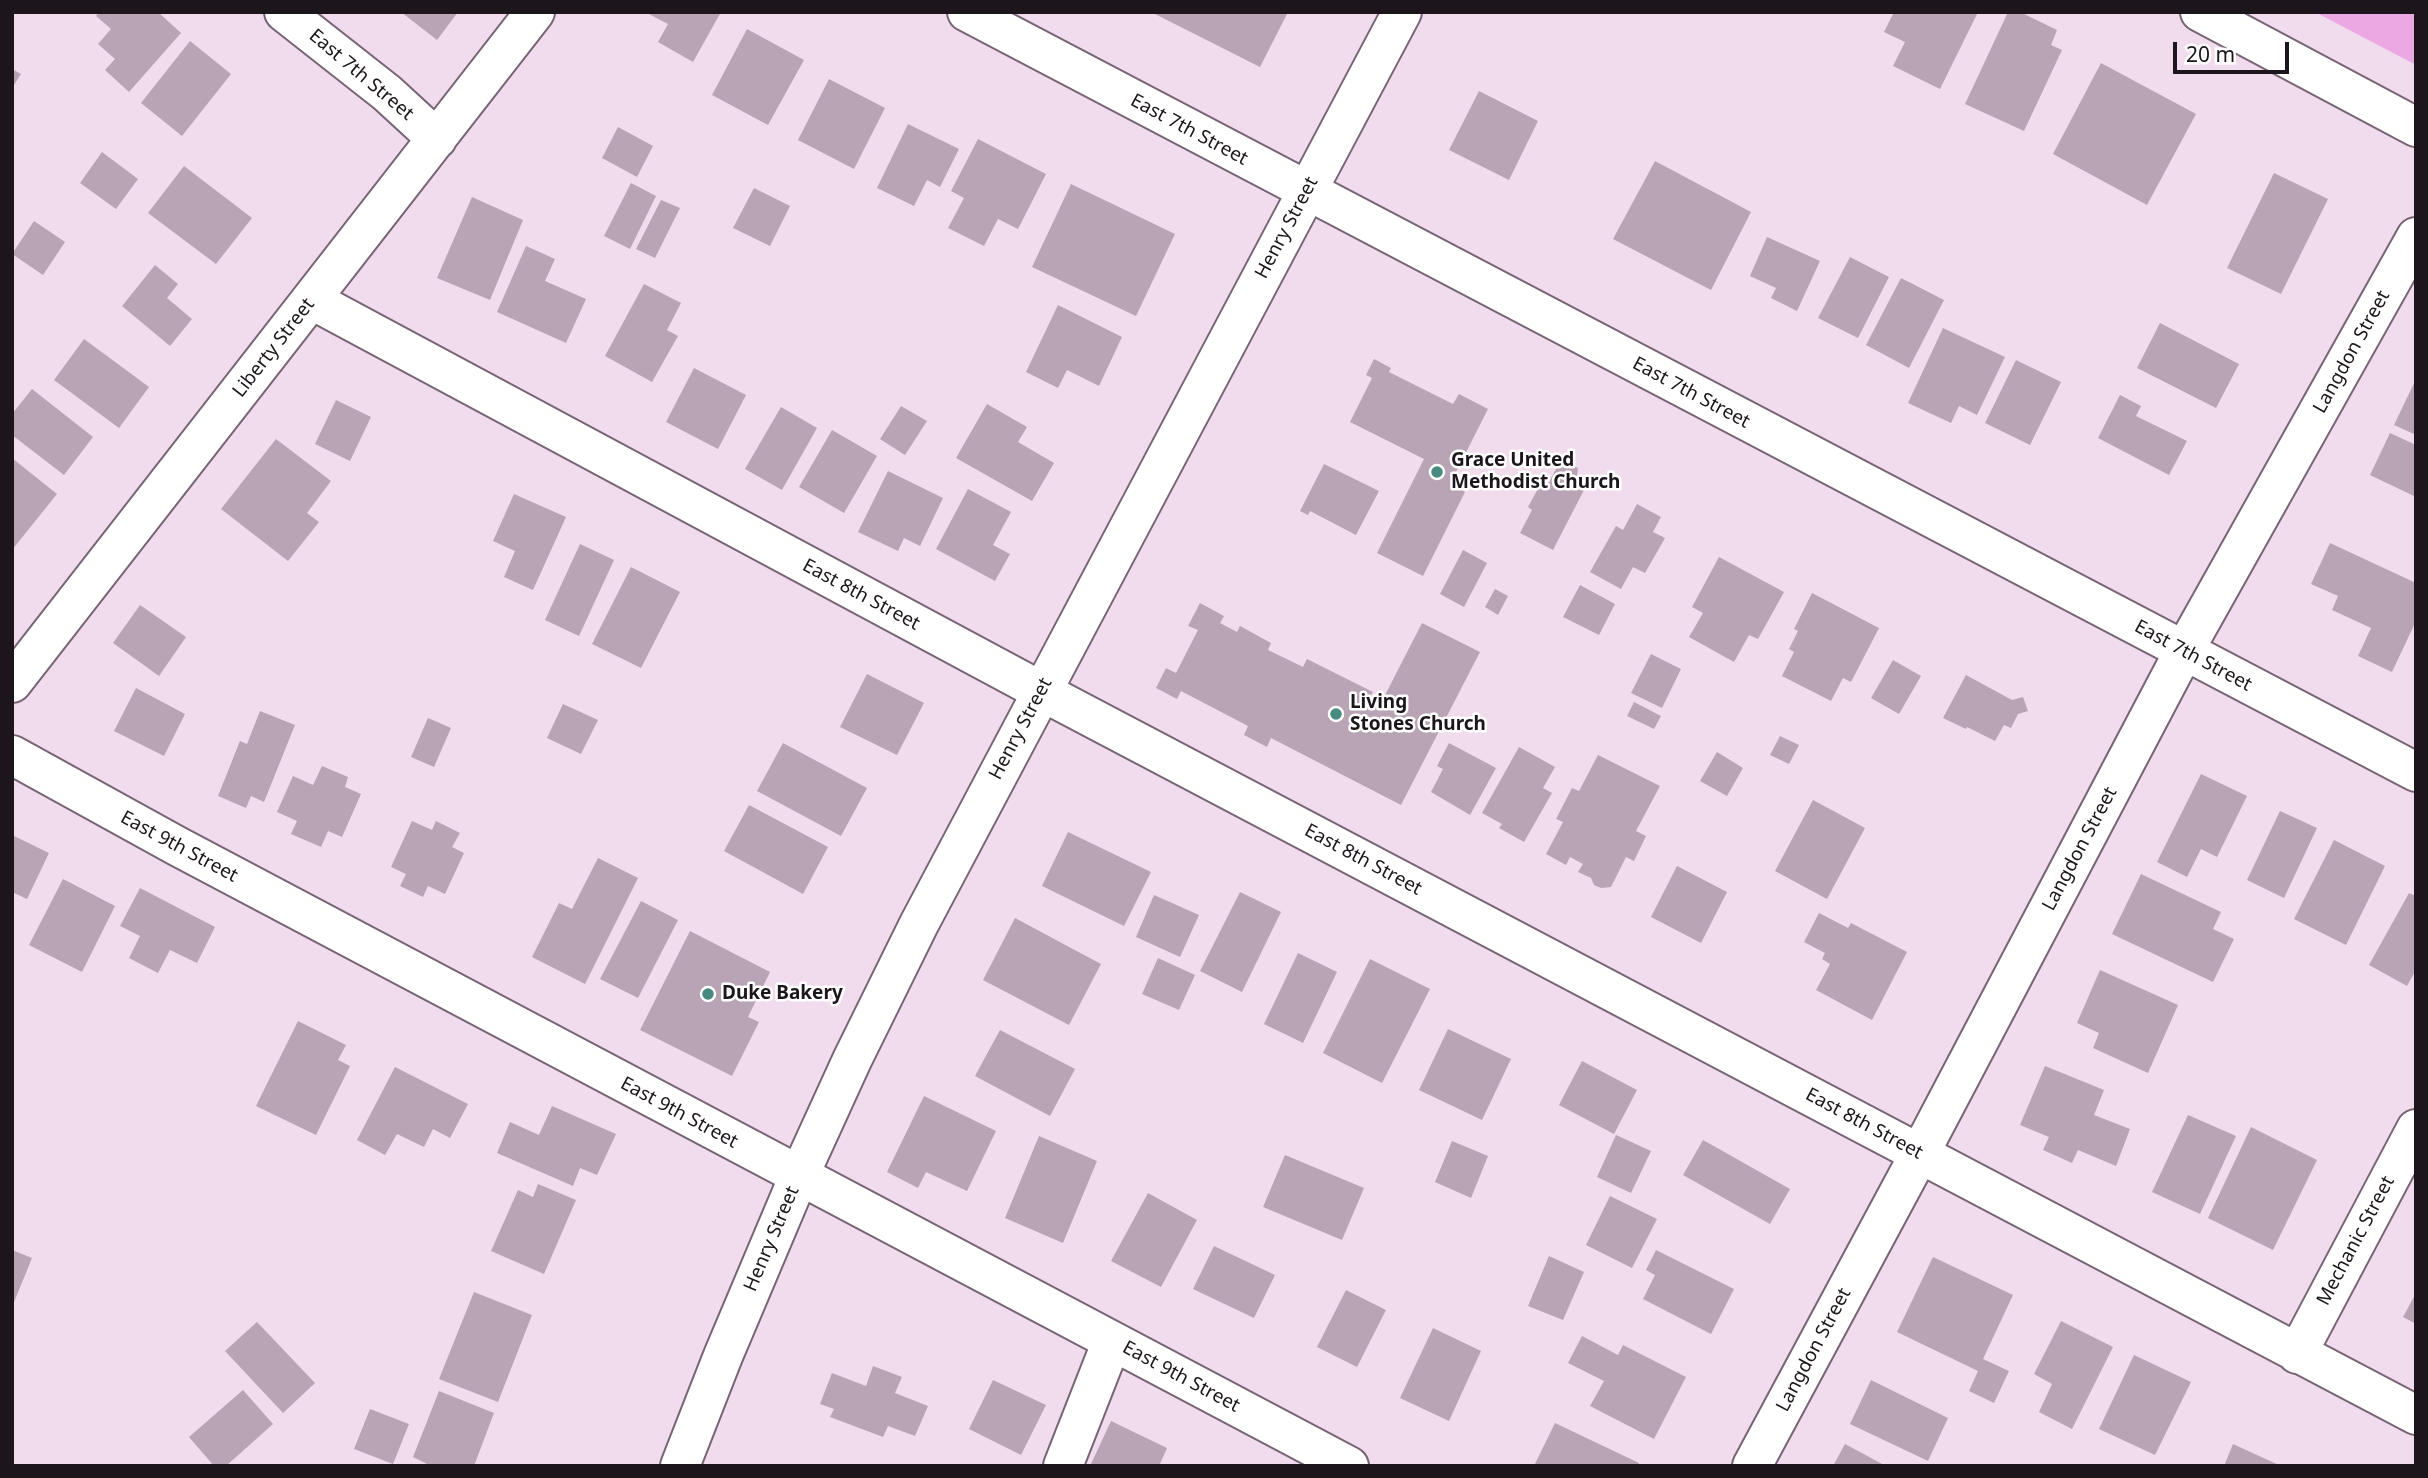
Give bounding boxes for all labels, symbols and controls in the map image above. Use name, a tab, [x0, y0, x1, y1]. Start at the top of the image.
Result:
street label: East 7th Street	[304, 25, 418, 125]
scale bar	[2176, 28, 2292, 72]
text: 20 m	[2186, 40, 2235, 68]
street label: East 7th Street	[1126, 90, 1252, 170]
street label: Henry Street	[1251, 173, 1323, 283]
street label: Langdon Street	[2309, 287, 2395, 417]
street label: Liberty Street	[228, 294, 320, 402]
street label: East 7th Street	[1628, 353, 1754, 433]
place label: Grace United Methodist Church	[1451, 450, 1620, 494]
marker: Grace United Methodist Church	[1429, 464, 1445, 480]
street label: East 8th Street	[798, 555, 924, 635]
street label: East 7th Street	[2130, 616, 2256, 696]
street label: Henry Street	[985, 674, 1057, 784]
place label: Living Stones Church	[1350, 692, 1486, 736]
marker: Living Stones Church	[1328, 706, 1344, 722]
street label: Langdon Street	[2038, 783, 2122, 915]
street label: East 9th Street	[116, 807, 242, 887]
street label: East 8th Street	[1300, 820, 1426, 900]
place label: Duke Bakery	[722, 983, 843, 1005]
marker: Duke Bakery	[700, 986, 716, 1002]
street label: East 9th Street	[616, 1073, 742, 1153]
street label: East 8th Street	[1801, 1084, 1927, 1164]
street label: Mechanic Street	[2312, 1172, 2400, 1310]
street label: Henry Street	[740, 1183, 804, 1295]
street label: Langdon Street	[1772, 1284, 1856, 1416]
street label: East 9th Street	[1118, 1337, 1244, 1417]

